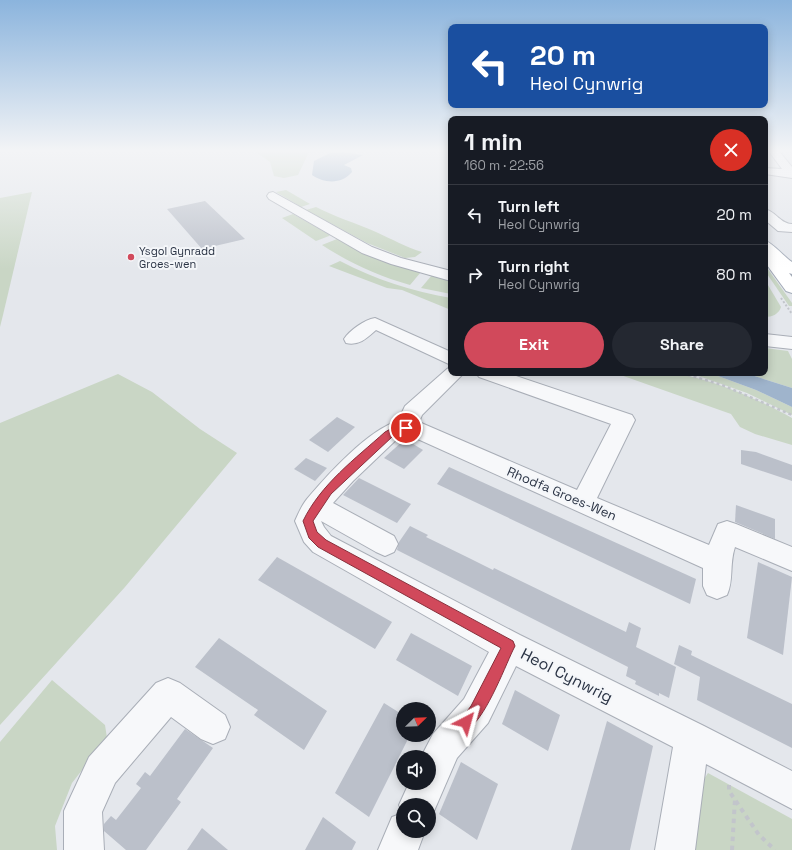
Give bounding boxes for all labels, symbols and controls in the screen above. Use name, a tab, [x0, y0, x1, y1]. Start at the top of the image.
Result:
text: 20 m	[530, 37, 596, 73]
icon: left	[464, 40, 516, 92]
text: Heol Cynwrig	[530, 72, 643, 95]
text: 1 min	[464, 126, 523, 157]
button: close	[710, 129, 752, 171]
text: 160 m · 22:56	[464, 157, 544, 174]
text: Turn left	[498, 197, 560, 216]
icon: left	[464, 204, 486, 226]
text: 20 m	[717, 205, 752, 224]
text: Heol Cynwrig	[498, 216, 580, 233]
place label: Ysgol Gynradd Groes-wen	[139, 244, 215, 271]
marker: Ysgol Gynradd Groes-wen	[126, 252, 136, 262]
text: Turn right	[498, 257, 569, 276]
icon: right	[464, 264, 486, 286]
text: 80 m	[716, 265, 752, 284]
text: Heol Cynwrig	[498, 276, 580, 293]
button: Exit	[464, 322, 604, 368]
button: Share	[612, 322, 752, 368]
pin	[389, 411, 423, 445]
icon: arrive	[395, 417, 417, 439]
street label: Rhodfa Groes-Wen	[504, 463, 619, 524]
street label: Heol Cynwrig	[517, 643, 616, 708]
position arrow	[445, 701, 487, 743]
north arrow	[396, 702, 436, 742]
map controls	[396, 702, 436, 838]
button: sound	[396, 750, 436, 790]
button: search	[396, 798, 436, 838]

